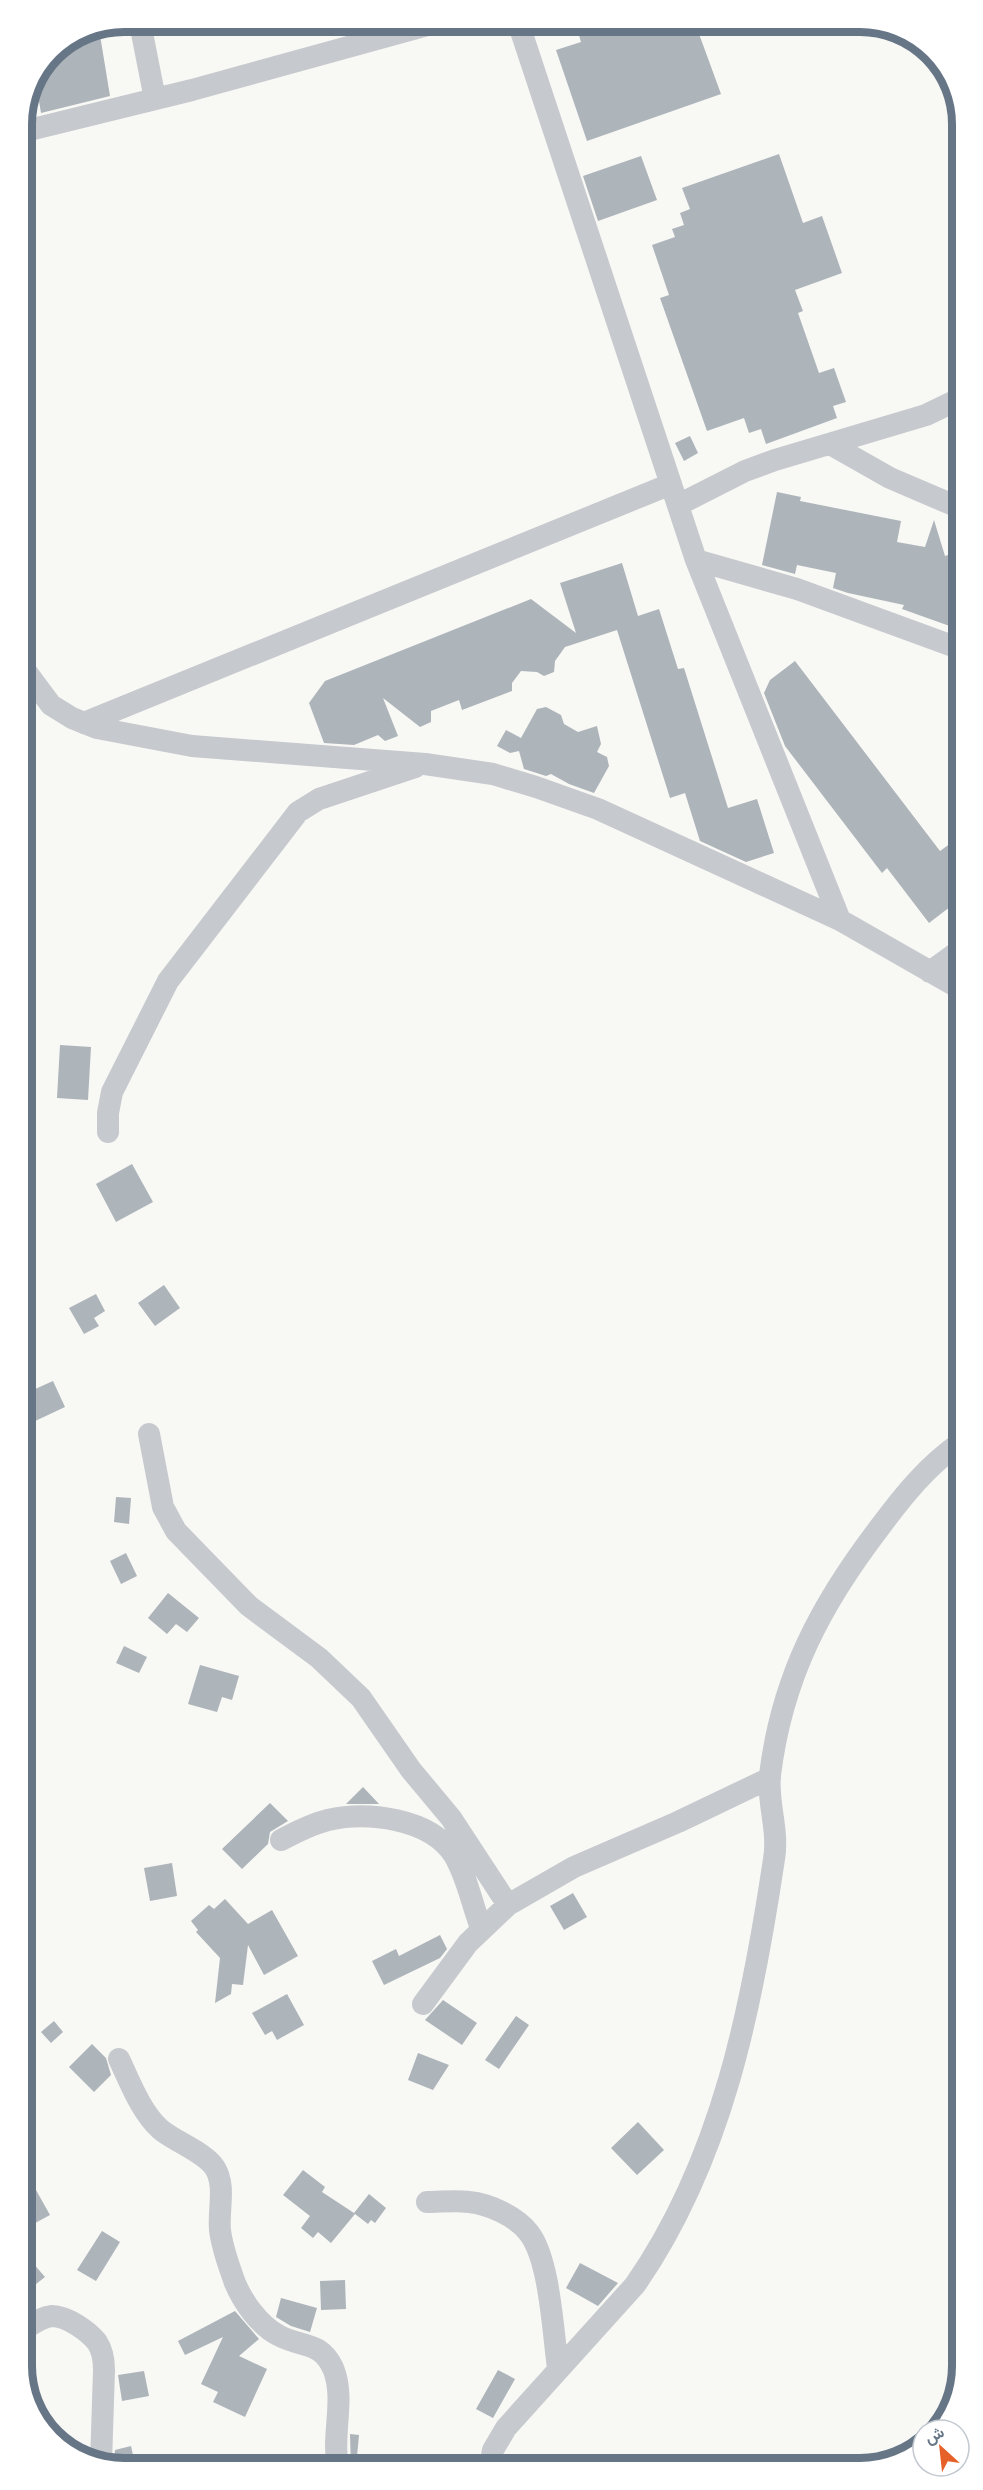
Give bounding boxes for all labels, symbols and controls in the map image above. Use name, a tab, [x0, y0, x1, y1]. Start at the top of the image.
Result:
north arrow	[911, 2418, 971, 2478]
text: ش	[922, 2422, 947, 2448]

